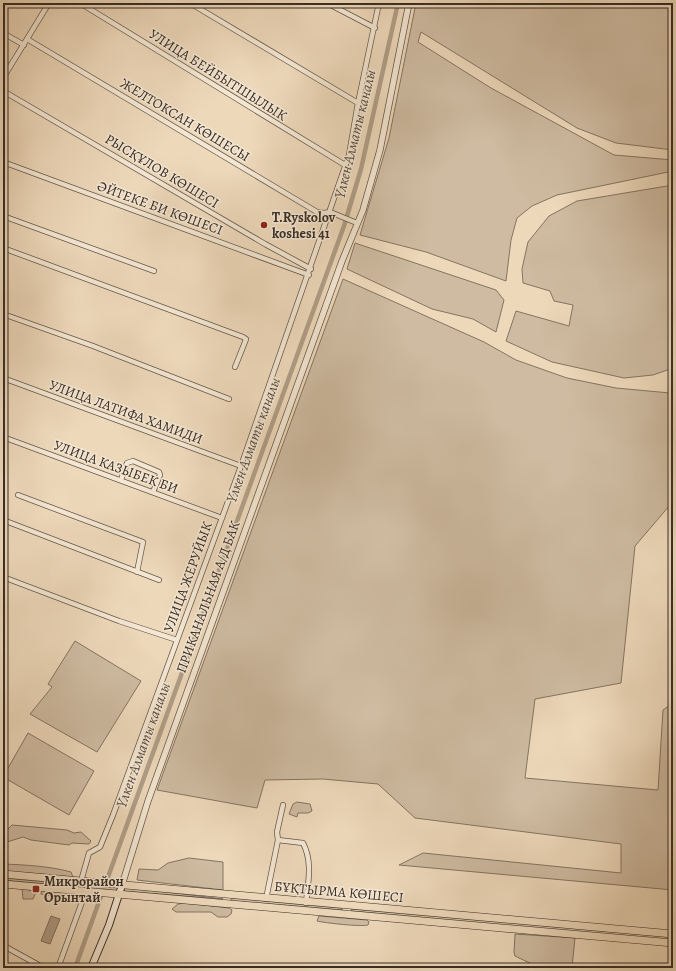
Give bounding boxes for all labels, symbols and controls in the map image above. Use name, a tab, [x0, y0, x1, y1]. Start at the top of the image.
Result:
street label: УЛИЦА БЕЙБЫТШЫЛЫК	[145, 25, 291, 125]
water label: Үлкен Алматы каналы	[329, 68, 381, 200]
street label: ЖЕЛТОКСАН КӨШЕСЫ	[117, 74, 253, 166]
street label: РЫСҚҰЛОВ КӨШЕСІ	[101, 129, 223, 213]
street label: ӘЙТЕКЕ БИ КӨШЕСІ	[95, 176, 225, 240]
place label: T.Ryskolov koshesi 41	[272, 208, 336, 243]
marker: T.Ryskolov koshesi 41	[259, 220, 269, 230]
street label: УЛИЦА ЛАТИФА ХАМИДИ	[46, 375, 206, 449]
water label: Үлкен Алматы каналы	[221, 375, 285, 505]
street label: УЛИЦА КАЗЫБЕК БИ	[51, 436, 181, 498]
street label: ПРИКАНАЛЬНАЯ А/Д БАК	[172, 518, 244, 676]
street label: УЛИЦА ЖЕРУЙЫК	[159, 519, 217, 635]
water label: Үлкен Алматы каналы	[111, 680, 175, 810]
place label: Микрорайон Орынтай	[44, 872, 124, 907]
street label: БҰҚТЫРМА КӨШЕСІ	[273, 877, 405, 907]
marker: Микрорайон Орынтай	[31, 884, 41, 894]

